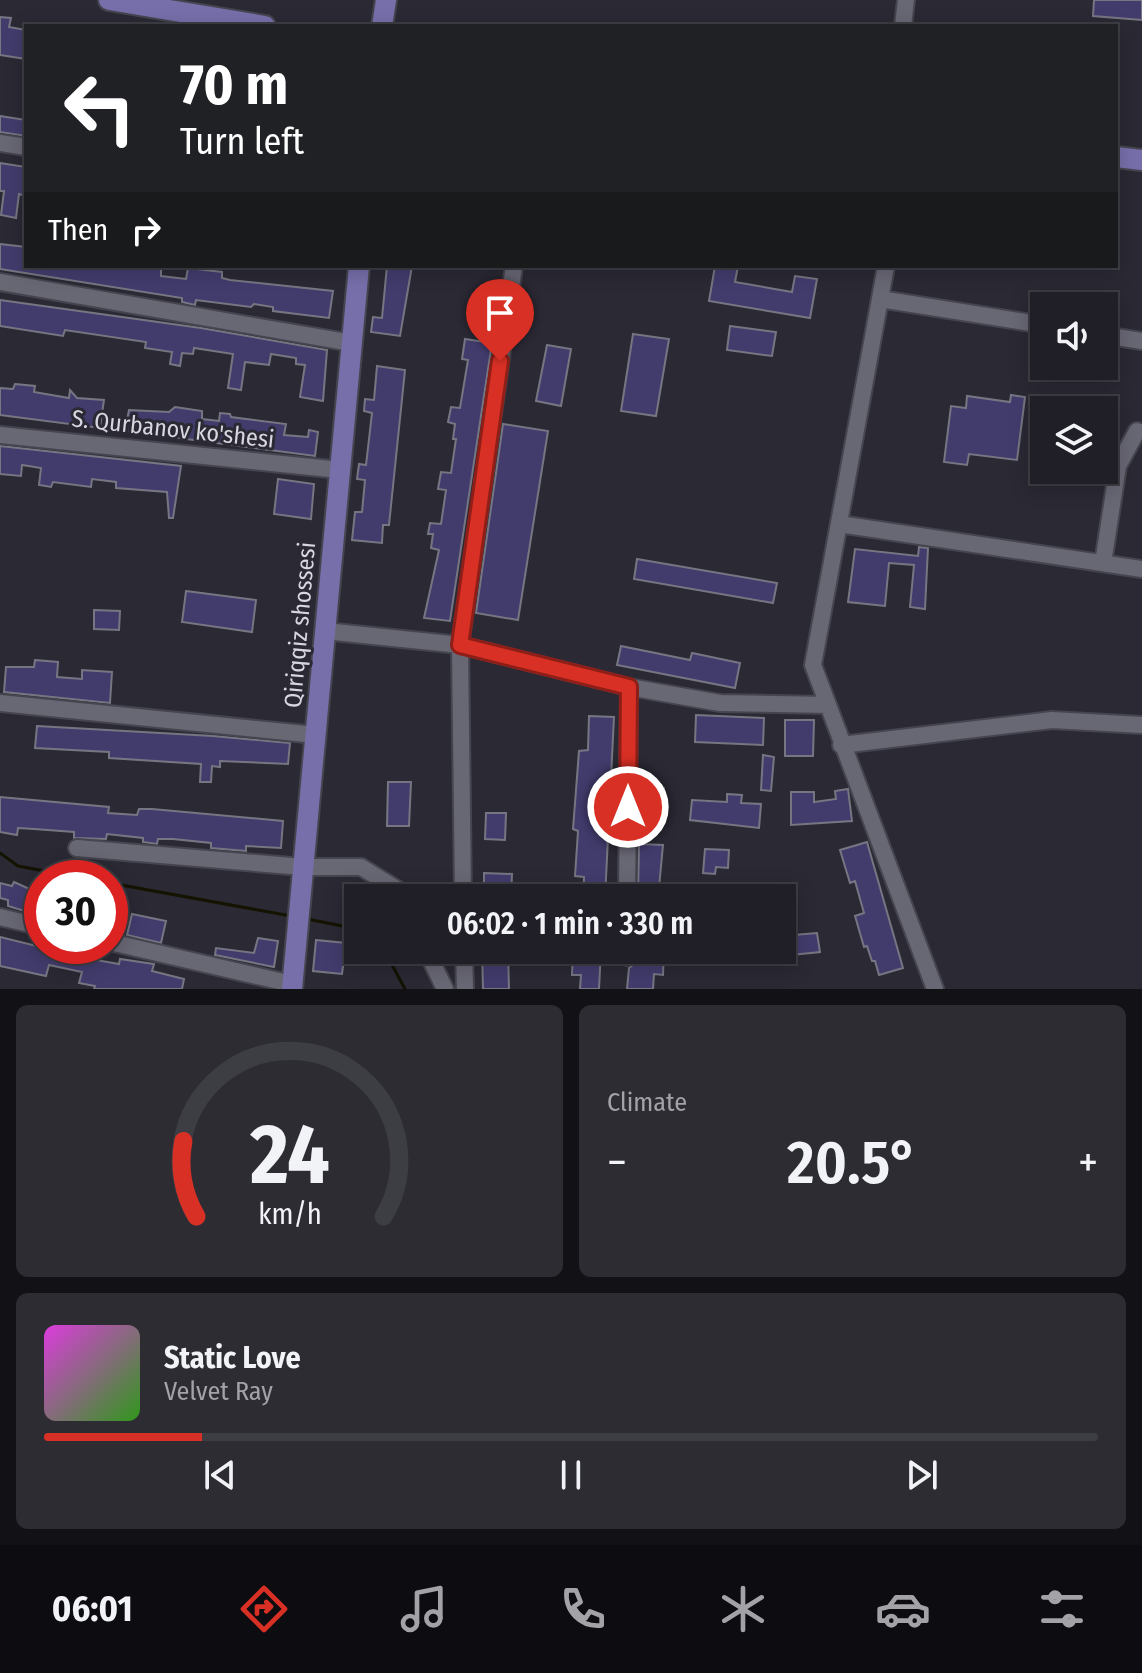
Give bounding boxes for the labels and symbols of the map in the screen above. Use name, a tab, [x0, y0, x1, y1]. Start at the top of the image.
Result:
pin	[466, 279, 534, 361]
street label: S. Qurbanov ko'shesi	[70, 404, 276, 454]
street label: Qiriqqiz shossesi	[279, 541, 321, 709]
position arrow	[586, 765, 670, 849]
speed limit sign: 30	[24, 860, 128, 964]

